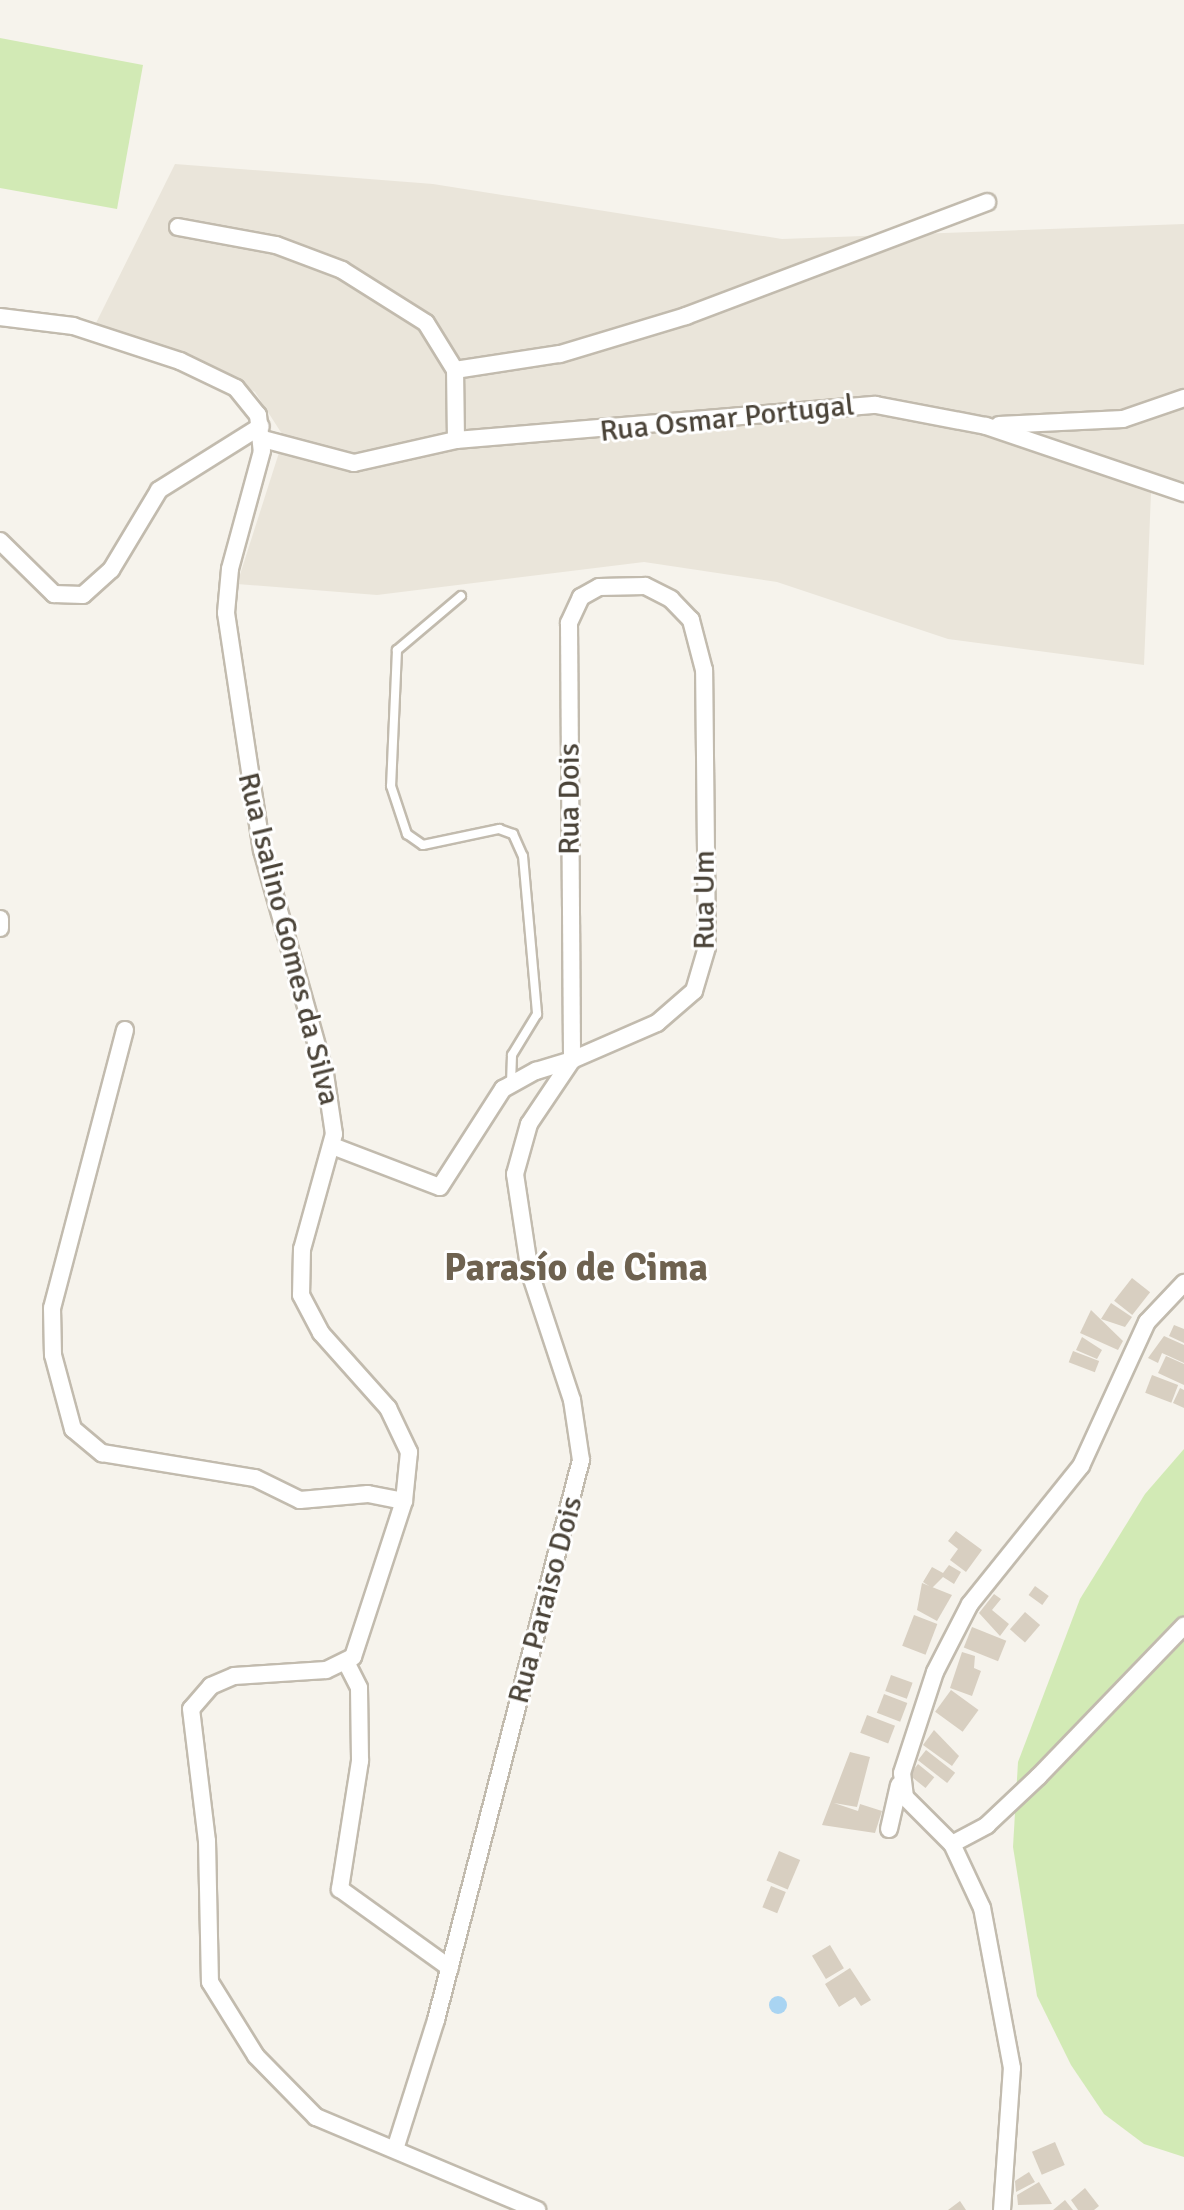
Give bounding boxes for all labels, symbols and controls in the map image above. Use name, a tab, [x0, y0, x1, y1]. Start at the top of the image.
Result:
street label: Rua Osmar Portugal	[598, 388, 856, 450]
street label: Rua Dois	[552, 743, 588, 855]
street label: Rua Isalino Gomes da Silva	[229, 769, 347, 1109]
street label: Rua Um	[687, 850, 723, 950]
district label: Parasío de Cima	[444, 1245, 708, 1291]
street label: Rua Paraiso Dois	[501, 1492, 591, 1708]

